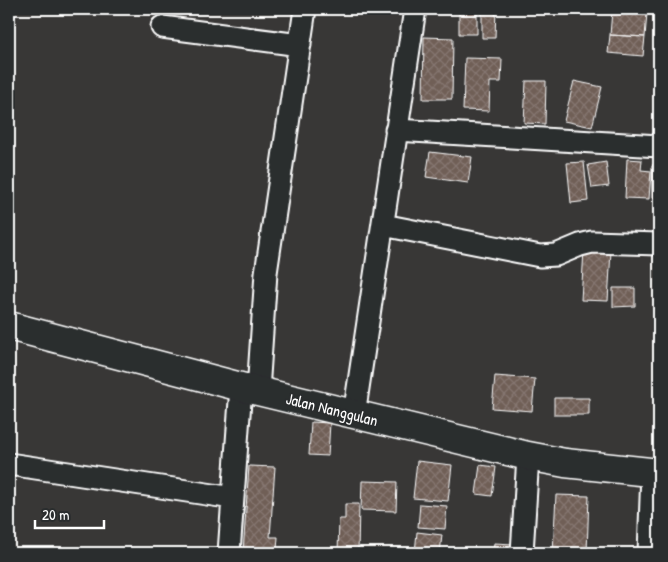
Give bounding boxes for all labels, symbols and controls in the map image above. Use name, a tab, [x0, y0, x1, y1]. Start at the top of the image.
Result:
street label: Jalan Nanggulan	[284, 387, 380, 431]
scale bar	[35, 497, 104, 529]
text: 20 m	[42, 504, 69, 525]

